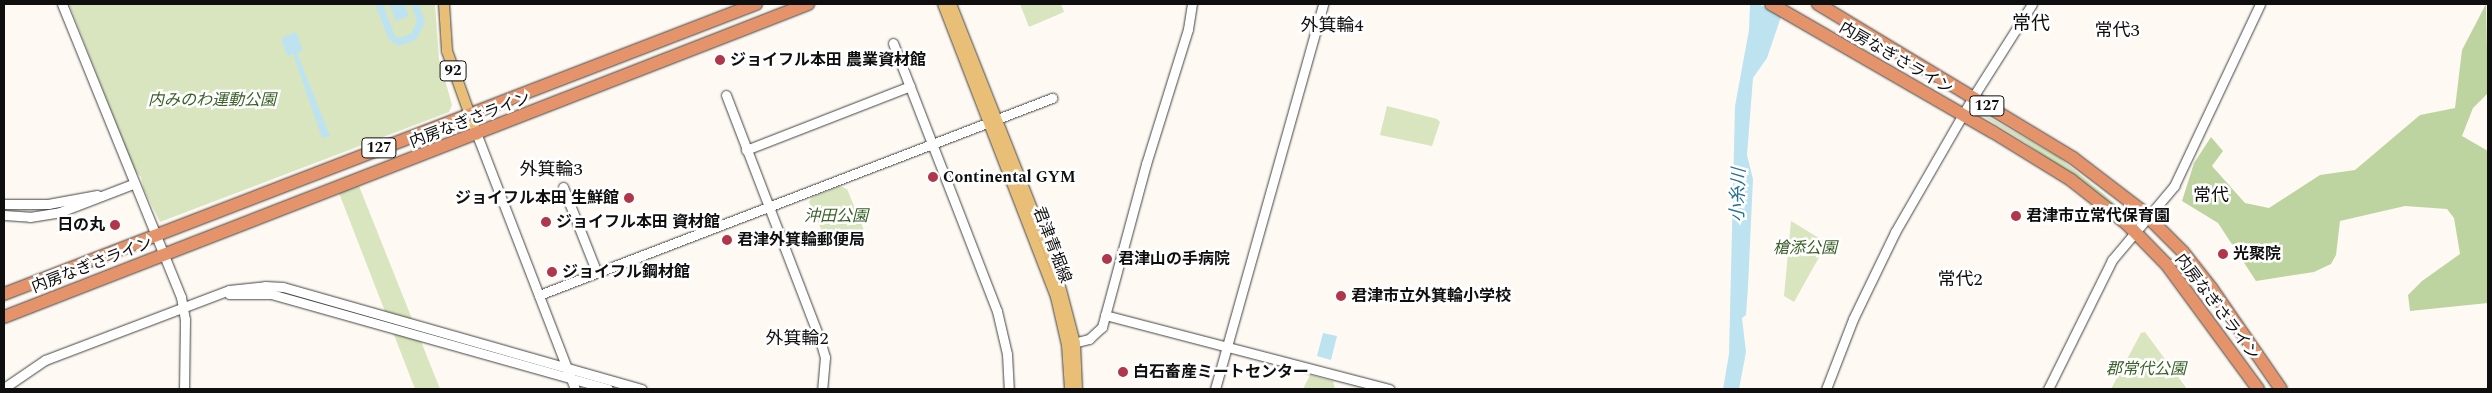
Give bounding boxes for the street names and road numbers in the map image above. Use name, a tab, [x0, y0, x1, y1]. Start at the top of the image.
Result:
street label: 内房なぎさライン	[1836, 18, 1956, 98]
road number: 92	[439, 58, 467, 84]
street label: 内房なぎさライン	[407, 88, 533, 152]
road number: 127	[1968, 94, 2006, 118]
road number: 127	[360, 136, 398, 160]
street label: 君津青堀線	[1029, 204, 1075, 286]
street label: 内房なぎさライン	[29, 233, 155, 297]
street label: 内房なぎさライン	[2171, 250, 2263, 364]

